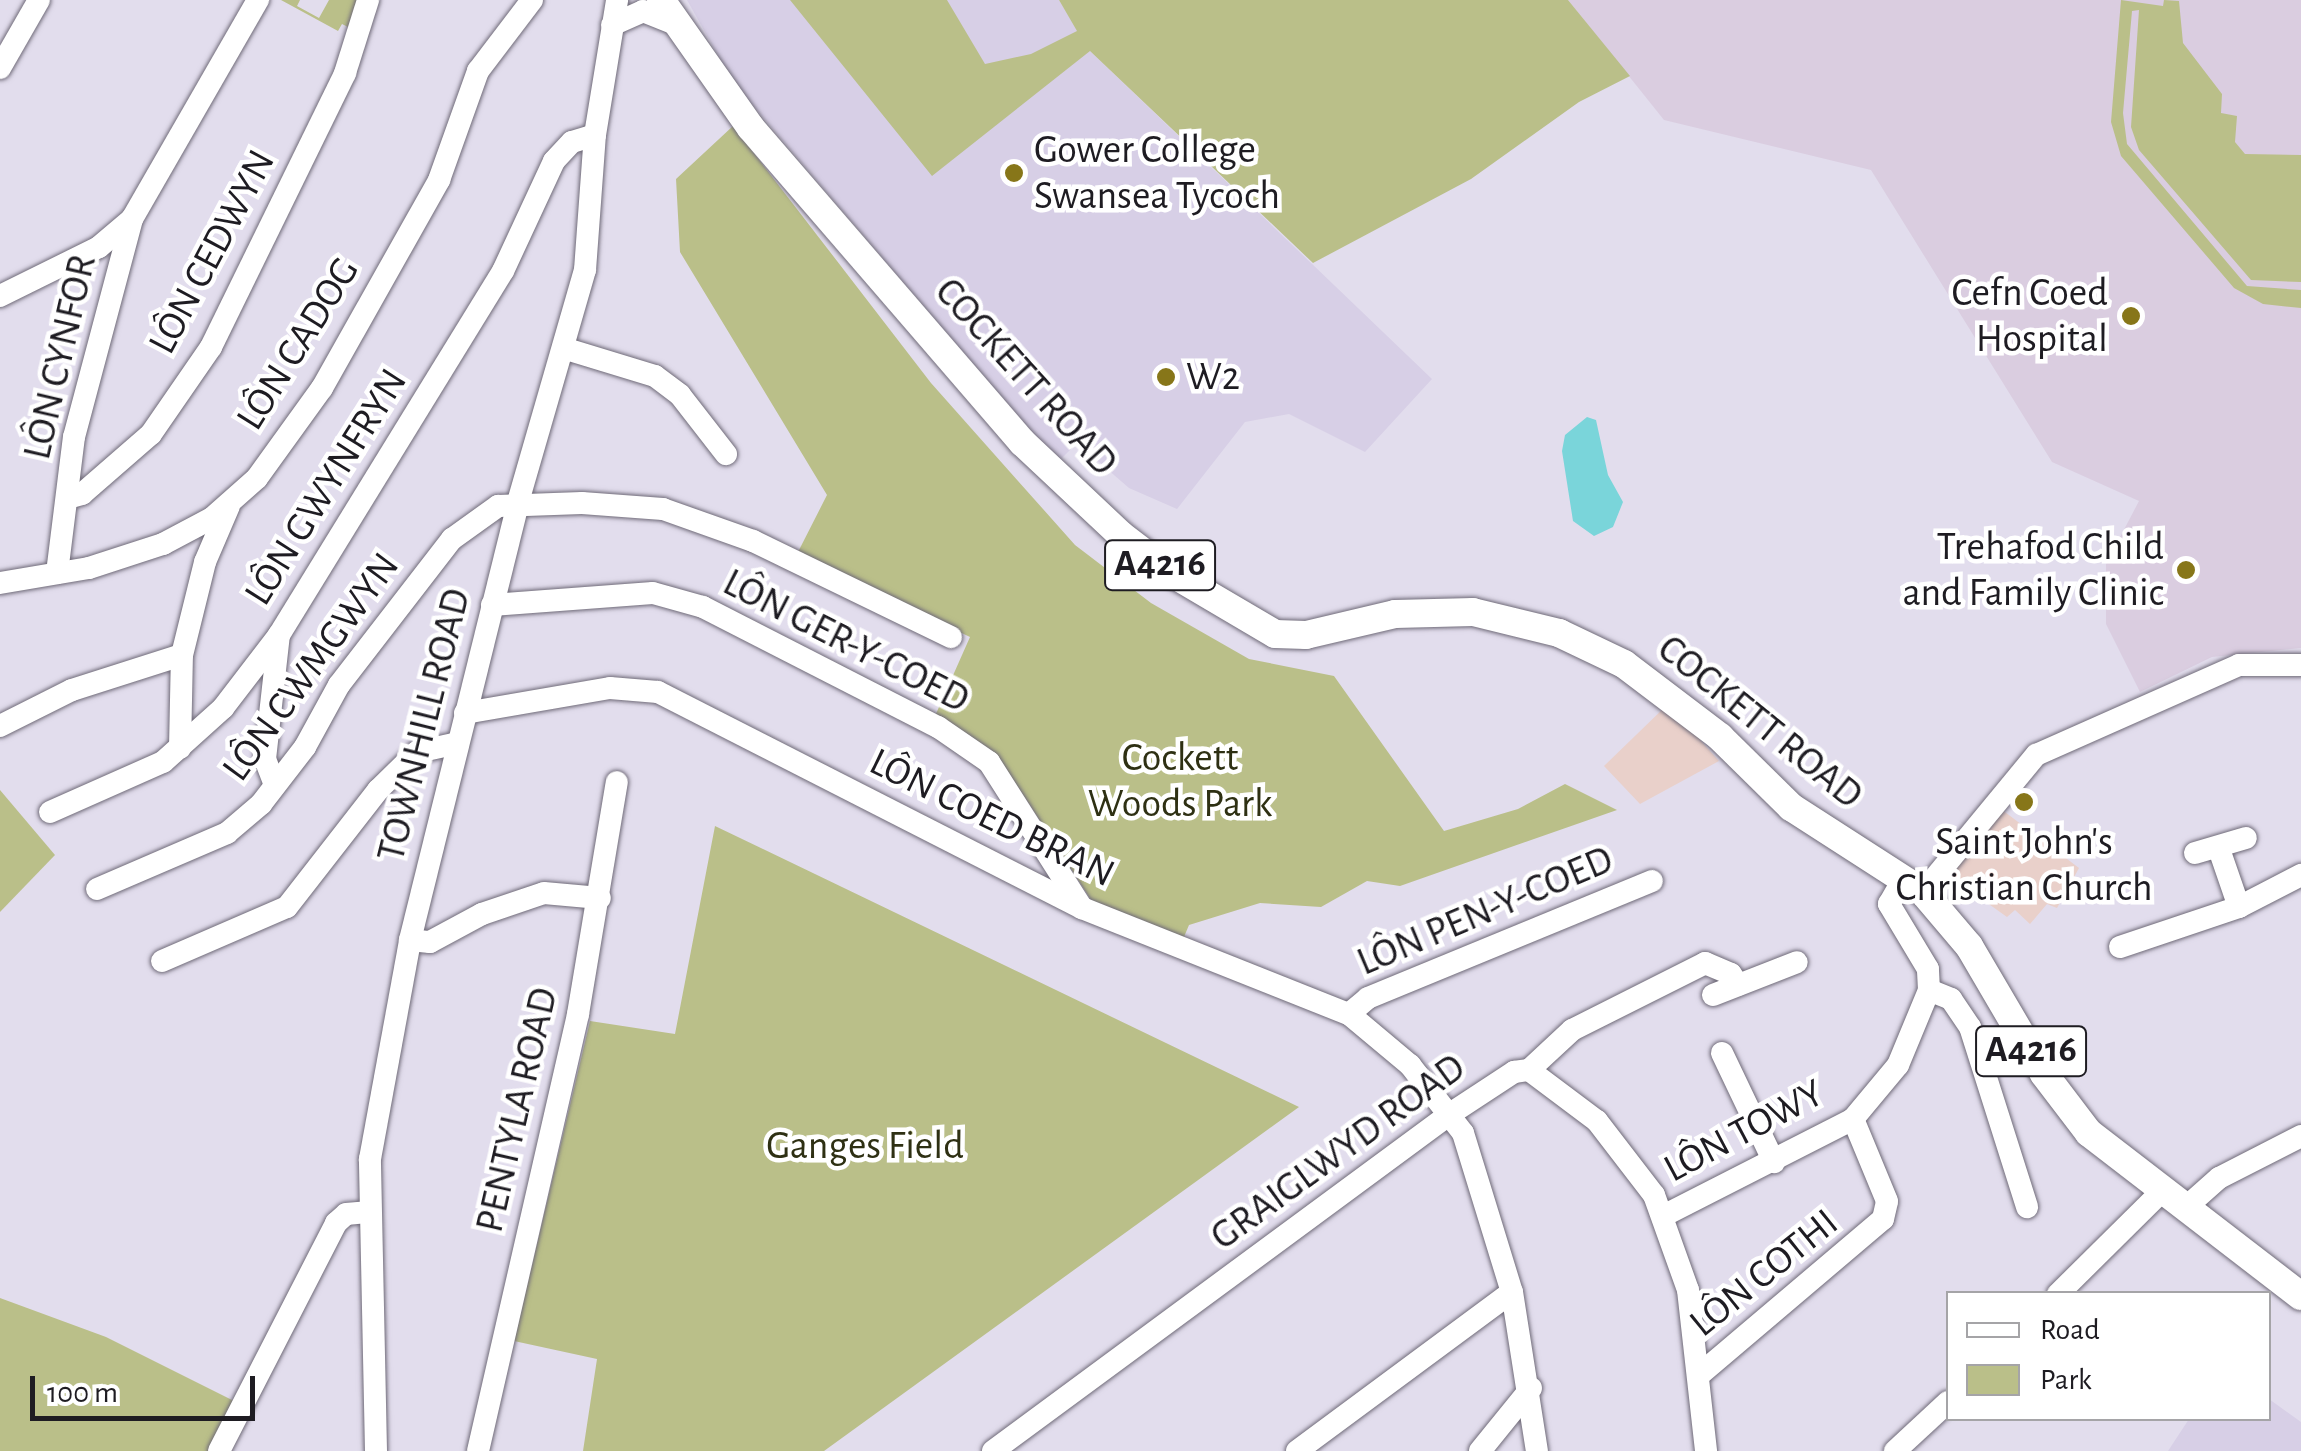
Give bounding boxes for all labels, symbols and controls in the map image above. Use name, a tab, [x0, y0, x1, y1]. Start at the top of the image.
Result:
place label: Gower College Swansea Tycoch	[1034, 126, 1280, 220]
street label: LÔN CEDWYN	[138, 142, 286, 362]
marker: Gower College Swansea Tycoch	[1003, 162, 1025, 184]
street label: LÔN CADOG	[226, 249, 370, 439]
street label: LÔN CYNFOR	[13, 250, 107, 464]
street label: COCKETT ROAD	[925, 268, 1127, 486]
place label: Cefn Coed Hospital	[1951, 269, 2108, 363]
marker: Cefn Coed Hospital	[2118, 303, 2144, 329]
place label: W2	[1186, 353, 1240, 401]
street label: LÔN GWYNFRYN	[234, 360, 418, 614]
marker: W2	[1155, 366, 1177, 388]
place label: Trehafod Child and Family Clinic	[1902, 523, 2164, 617]
road number: A4216	[1102, 532, 1218, 598]
street label: LÔN CWMGWYN	[212, 544, 410, 790]
marker: Trehafod Child and Family Clinic	[2173, 557, 2199, 583]
street label: LÔN GER-Y-COED	[715, 558, 977, 724]
street label: TOWNHILL ROAD	[367, 584, 481, 866]
street label: COCKETT ROAD	[1648, 625, 1872, 819]
park label: Cockett Woods Park	[1088, 734, 1272, 828]
street label: LÔN COED BRAN	[862, 738, 1122, 898]
marker: Saint John's Christian Church	[2013, 791, 2035, 813]
place label: Saint John's Christian Church	[1895, 818, 2153, 912]
street label: LÔN PEN-Y-COED	[1350, 836, 1620, 986]
street label: PENTYLA ROAD	[466, 983, 568, 1237]
road number: A4216	[1974, 1018, 2088, 1084]
street label: GRAIGLWYD ROAD	[1201, 1044, 1475, 1260]
street label: LÔN TOWY	[1656, 1069, 1832, 1193]
park label: Ganges Field	[766, 1122, 964, 1170]
street label: LÔN COTHI	[1680, 1199, 1848, 1347]
legend	[1946, 1291, 2271, 1421]
text: Road	[2040, 1315, 2100, 1345]
scale bar	[35, 1356, 260, 1418]
text: Park	[2040, 1365, 2092, 1395]
text: 100 m	[47, 1378, 118, 1408]

